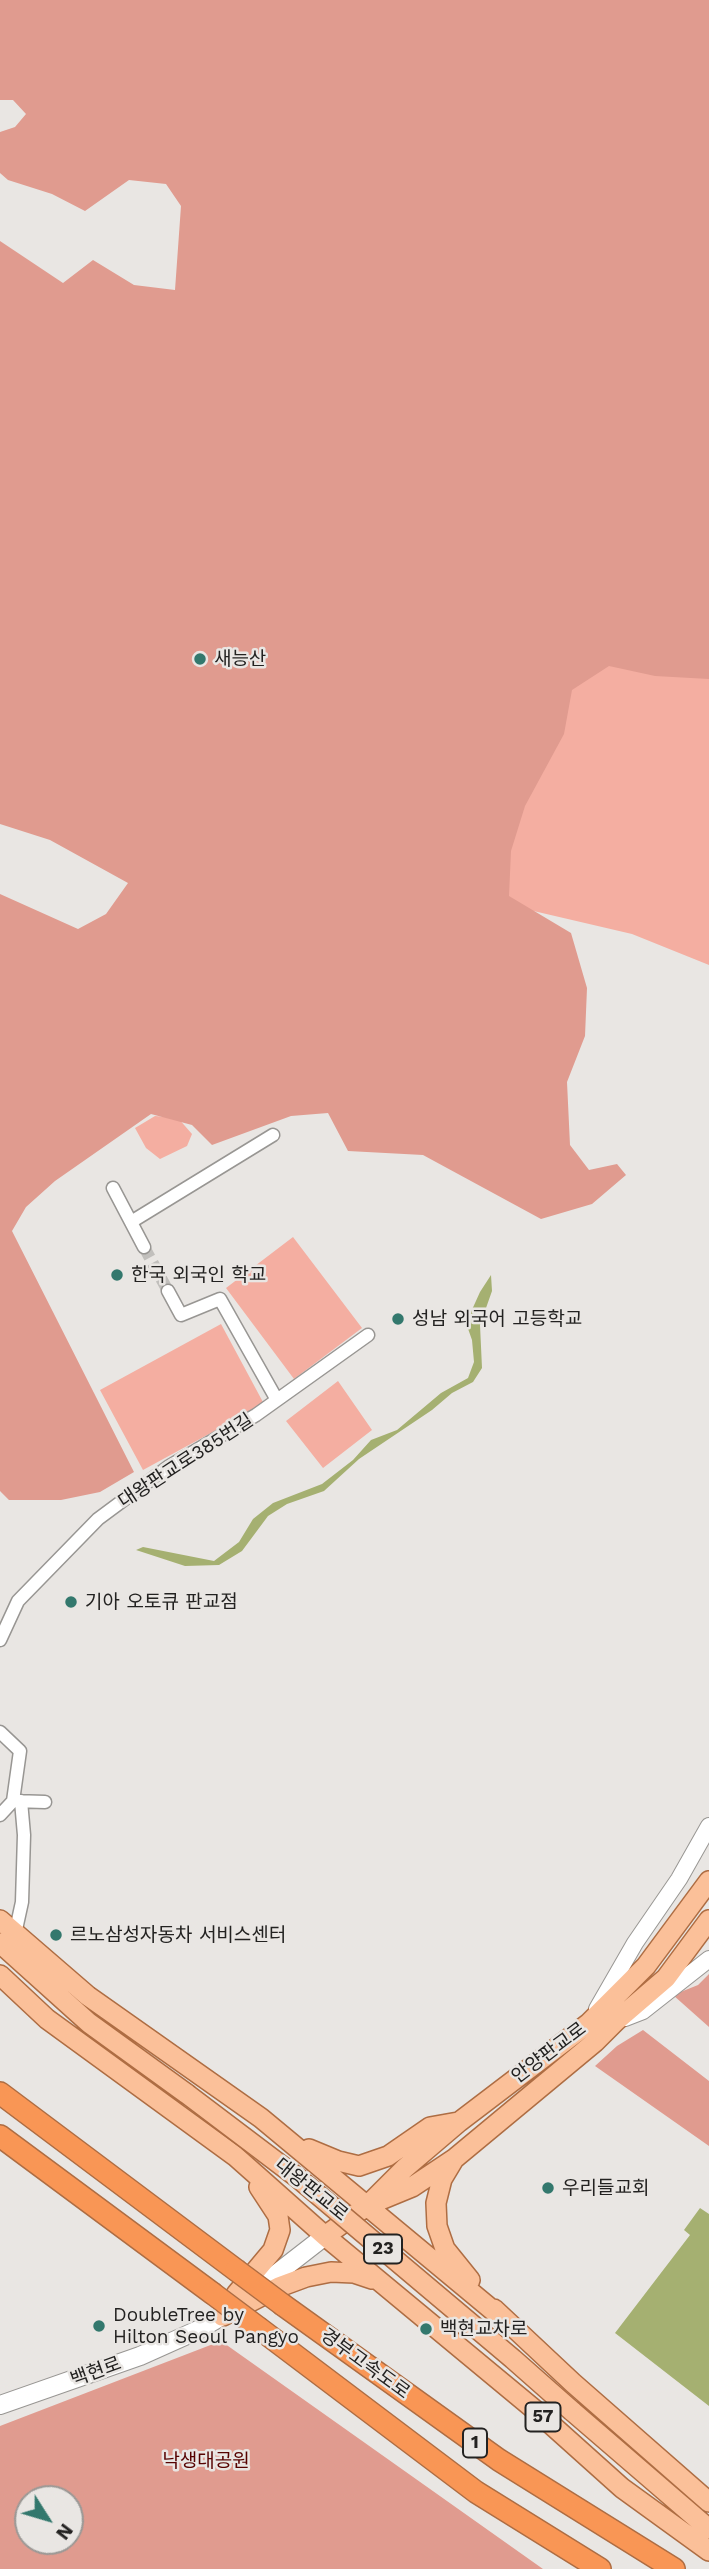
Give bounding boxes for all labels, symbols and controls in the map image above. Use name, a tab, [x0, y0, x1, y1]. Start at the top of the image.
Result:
place label: 새능산	[214, 648, 266, 670]
marker: 새능산	[192, 651, 208, 667]
place label: 한국 외국인 학교	[131, 1264, 266, 1286]
marker: 한국 외국인 학교	[109, 1267, 125, 1283]
place label: 성남 외국어 고등학교	[412, 1308, 582, 1330]
marker: 성남 외국어 고등학교	[390, 1311, 406, 1327]
street label: 대왕판교로385번길	[114, 1409, 258, 1513]
place label: 기아 오토큐 판교점	[85, 1591, 238, 1613]
marker: 기아 오토큐 판교점	[63, 1594, 79, 1610]
place label: 르노삼성자동차 서비스센터	[70, 1924, 286, 1946]
marker: 르노삼성자동차 서비스센터	[48, 1927, 64, 1943]
street label: 안양판교로	[507, 2018, 591, 2088]
street label: 대왕판교로	[270, 2154, 352, 2226]
place label: 우리들교회	[562, 2177, 649, 2199]
marker: 우리들교회	[540, 2180, 556, 2196]
road number: 23	[364, 2234, 402, 2264]
place label: DoubleTree by Hilton Seoul Pangyo	[113, 2304, 299, 2348]
marker: DoubleTree by Hilton Seoul Pangyo	[91, 2318, 107, 2334]
place label: 백현교차로	[440, 2318, 527, 2340]
marker: 백현교차로	[418, 2321, 434, 2337]
street label: 경부고속도로	[316, 2324, 414, 2404]
street label: 백현로	[67, 2352, 125, 2392]
road number: 57	[526, 2402, 560, 2432]
road number: 1	[463, 2428, 487, 2458]
park label: 낙생대공원	[162, 2450, 250, 2472]
north arrow	[14, 2485, 84, 2555]
text: N	[51, 2519, 78, 2544]

